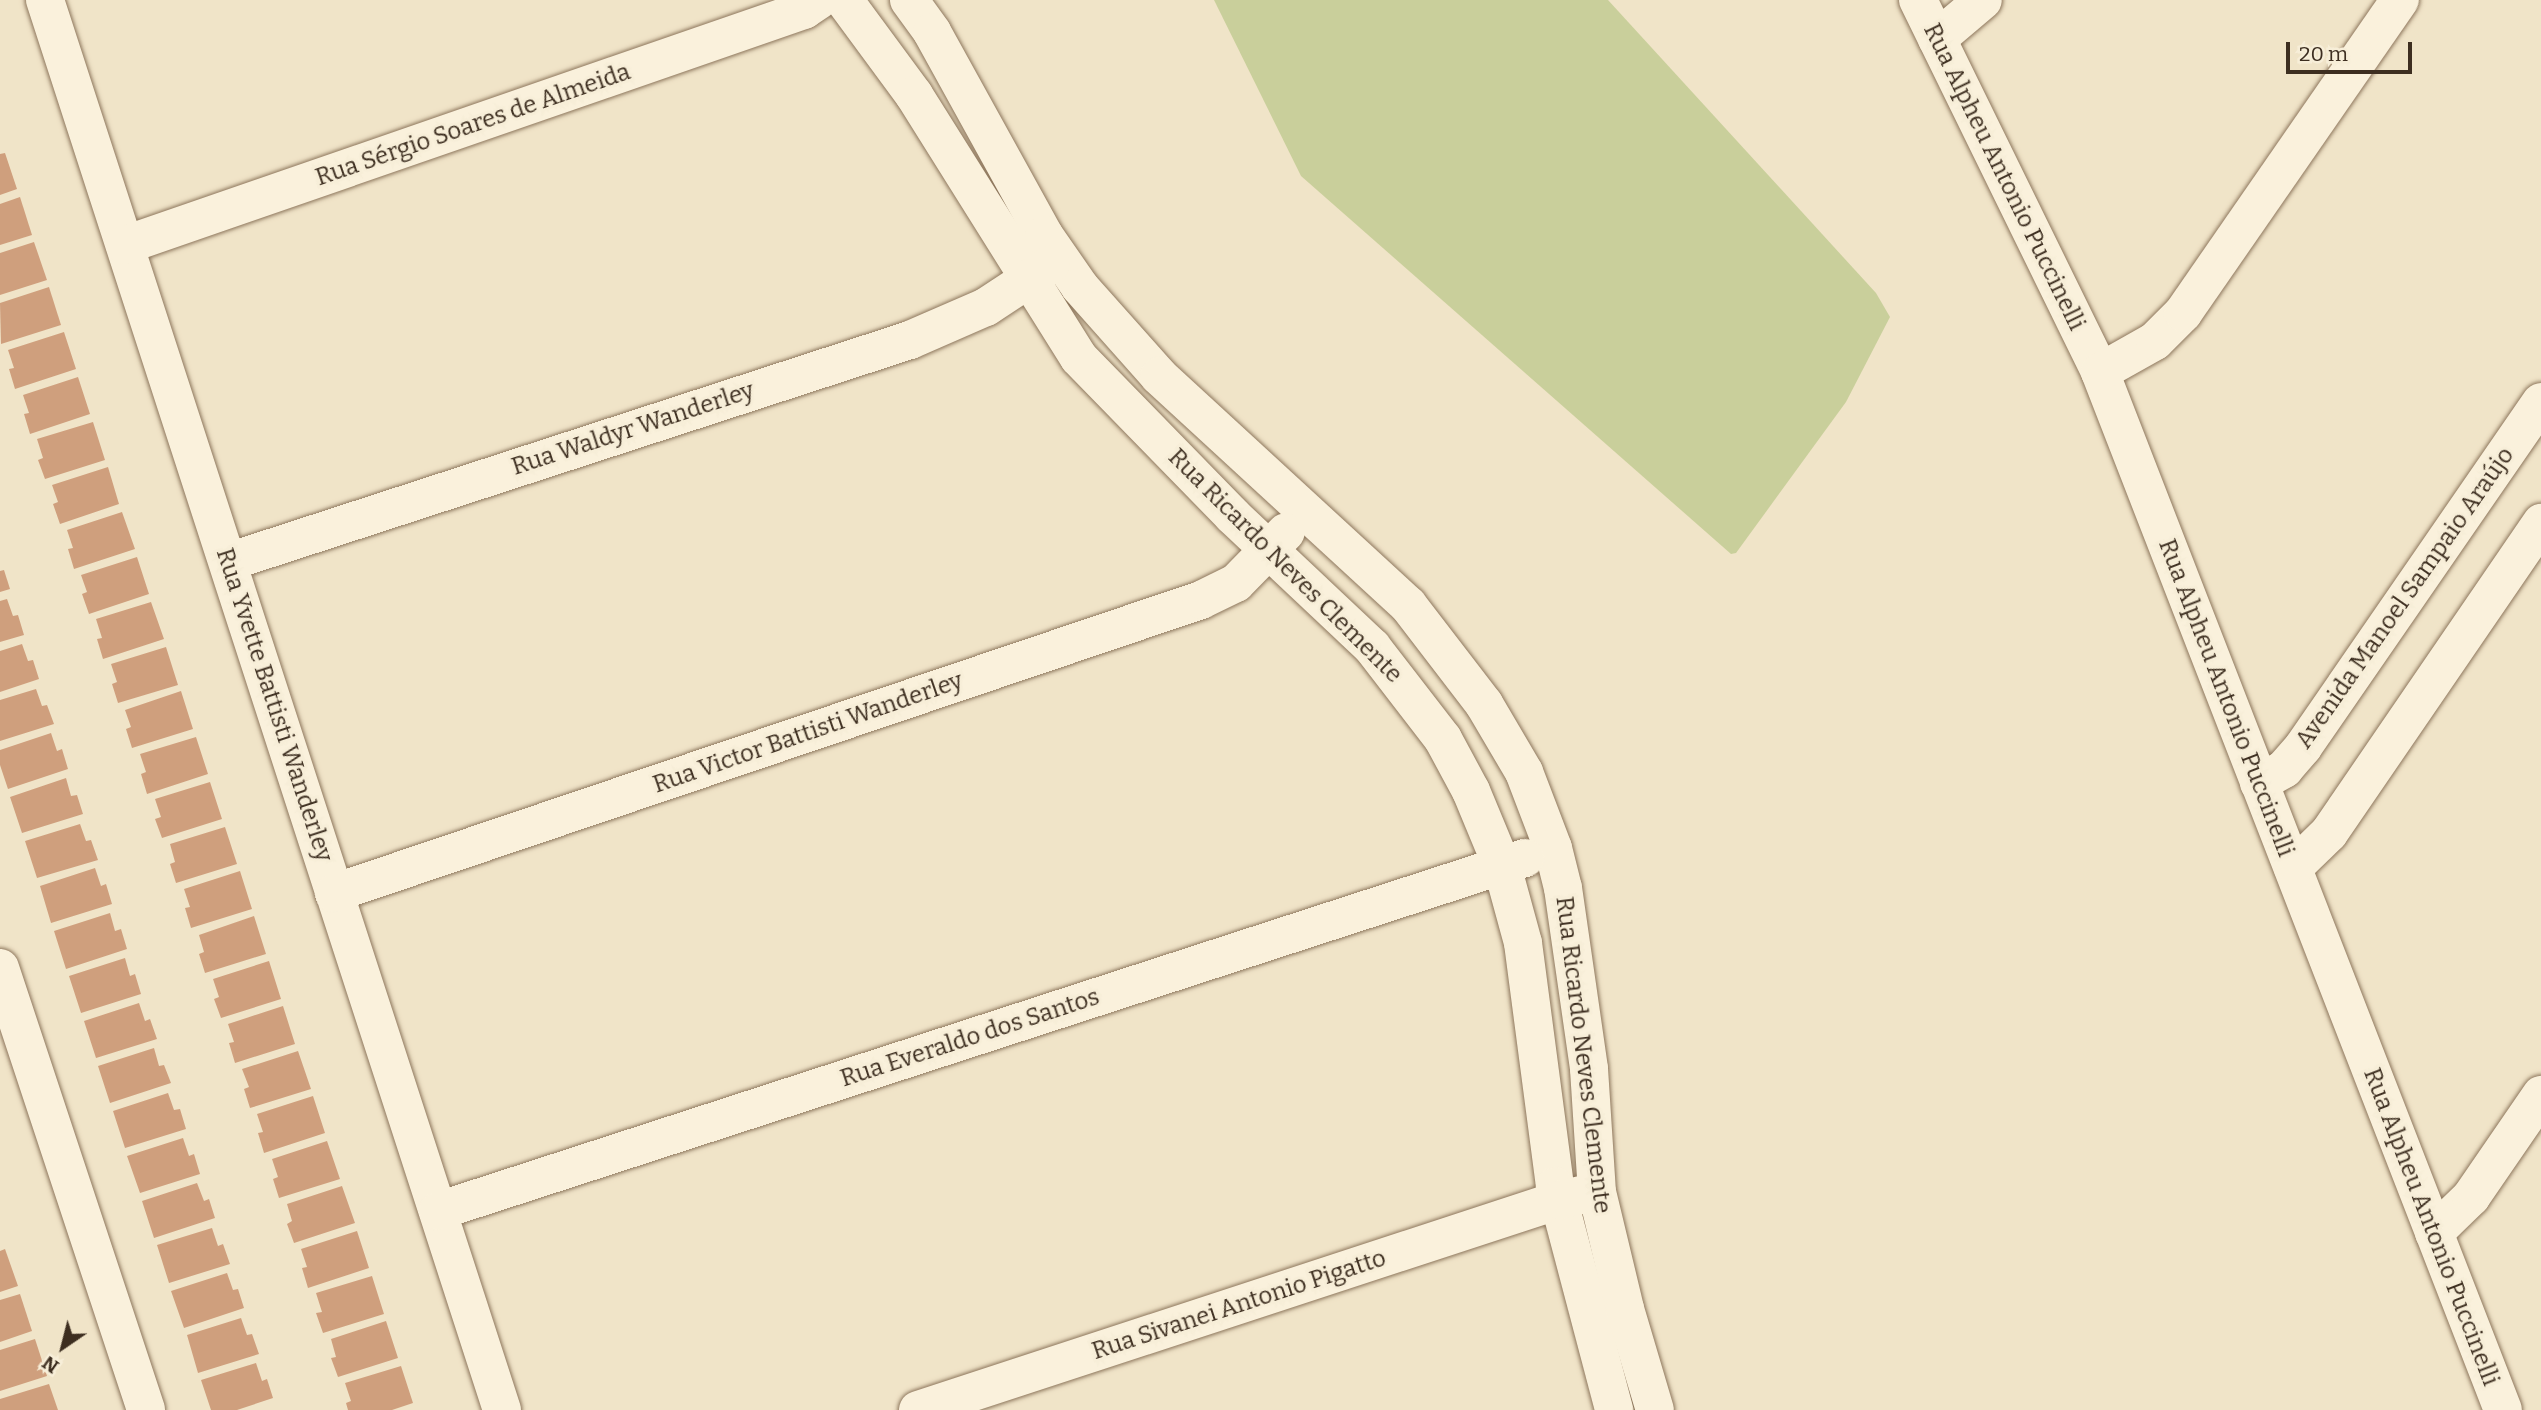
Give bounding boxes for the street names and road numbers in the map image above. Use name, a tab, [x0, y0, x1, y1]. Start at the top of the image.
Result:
street label: Rua Alpheu Antonio Puccinelli	[1917, 19, 2091, 335]
street label: Rua Sérgio Soares de Almeida	[312, 58, 634, 192]
street label: Rua Waldyr Wanderley	[508, 376, 758, 482]
street label: Avenida Manoel Sampaio Araújo	[2290, 442, 2520, 754]
street label: Rua Ricardo Neves Clemente	[1162, 443, 1408, 689]
street label: Rua Alpheu Antonio Puccinelli	[2152, 535, 2300, 861]
street label: Rua Yvette Battisti Wanderley	[210, 545, 338, 865]
street label: Rua Victor Battisti Wanderley	[649, 666, 967, 800]
street label: Rua Ricardo Neves Clemente	[1549, 895, 1617, 1215]
street label: Rua Everaldo dos Santos	[837, 983, 1103, 1093]
street label: Rua Alpheu Antonio Puccinelli	[2357, 1064, 2505, 1390]
street label: Rua Sivanei Antonio Pigatto	[1088, 1244, 1390, 1366]

